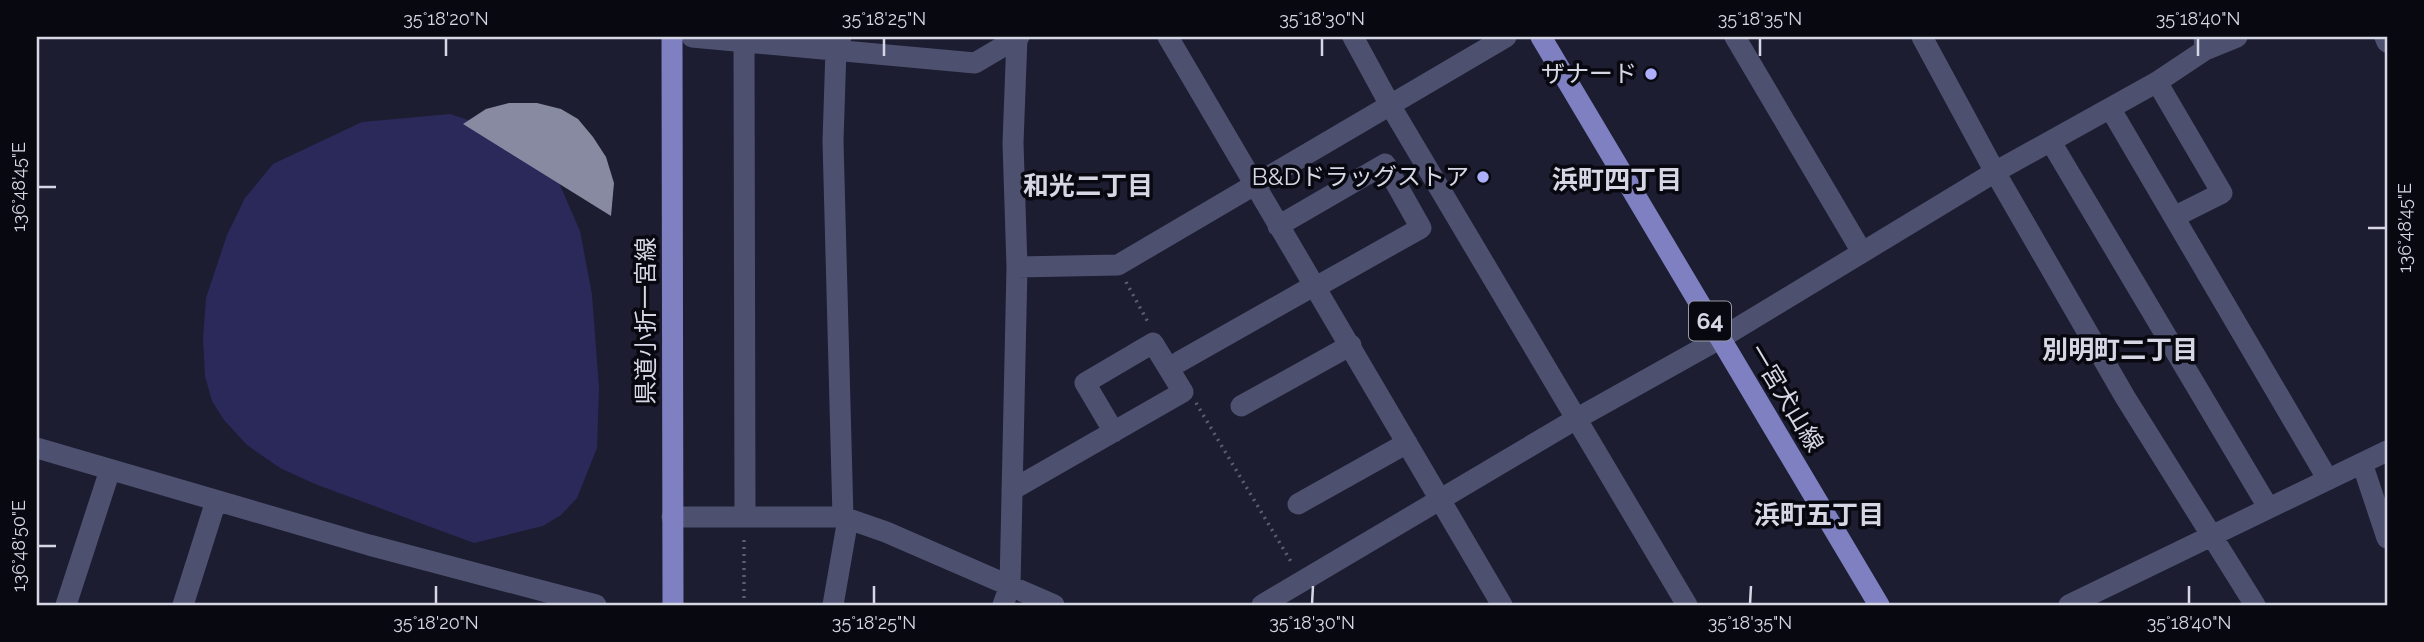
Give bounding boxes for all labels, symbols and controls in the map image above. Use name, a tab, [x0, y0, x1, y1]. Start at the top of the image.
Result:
text: 35°18'20"N	[403, 8, 489, 29]
text: 35°18'25"N	[842, 8, 926, 29]
text: 35°18'30"N	[1279, 8, 1365, 29]
text: 35°18'35"N	[1718, 8, 1802, 29]
text: 35°18'40"N	[2156, 8, 2240, 29]
place label: ザナード	[1541, 59, 1637, 88]
marker: ザナード	[1643, 66, 1659, 82]
text: 136°48'45"E	[8, 142, 29, 232]
place label: B&Dドラッグストア	[1252, 162, 1469, 191]
district label: 浜町四丁目	[1552, 165, 1682, 195]
marker: B&Dドラッグストア	[1475, 169, 1491, 185]
district label: 和光二丁目	[1023, 171, 1153, 201]
text: 136°48'45"E	[2394, 183, 2415, 273]
street label: 県道小折一宮線	[631, 237, 660, 405]
road number: 64	[1689, 302, 1731, 340]
district label: 別明町二丁目	[2042, 335, 2198, 365]
street label: 一宮犬山線	[1743, 339, 1830, 457]
text: 136°48'50"E	[8, 500, 29, 592]
district label: 浜町五丁目	[1754, 500, 1884, 530]
text: 35°18'20"N	[393, 612, 479, 633]
text: 35°18'25"N	[832, 612, 916, 633]
text: 35°18'30"N	[1269, 612, 1355, 633]
text: 35°18'35"N	[1708, 612, 1792, 633]
text: 35°18'40"N	[2147, 612, 2231, 633]

